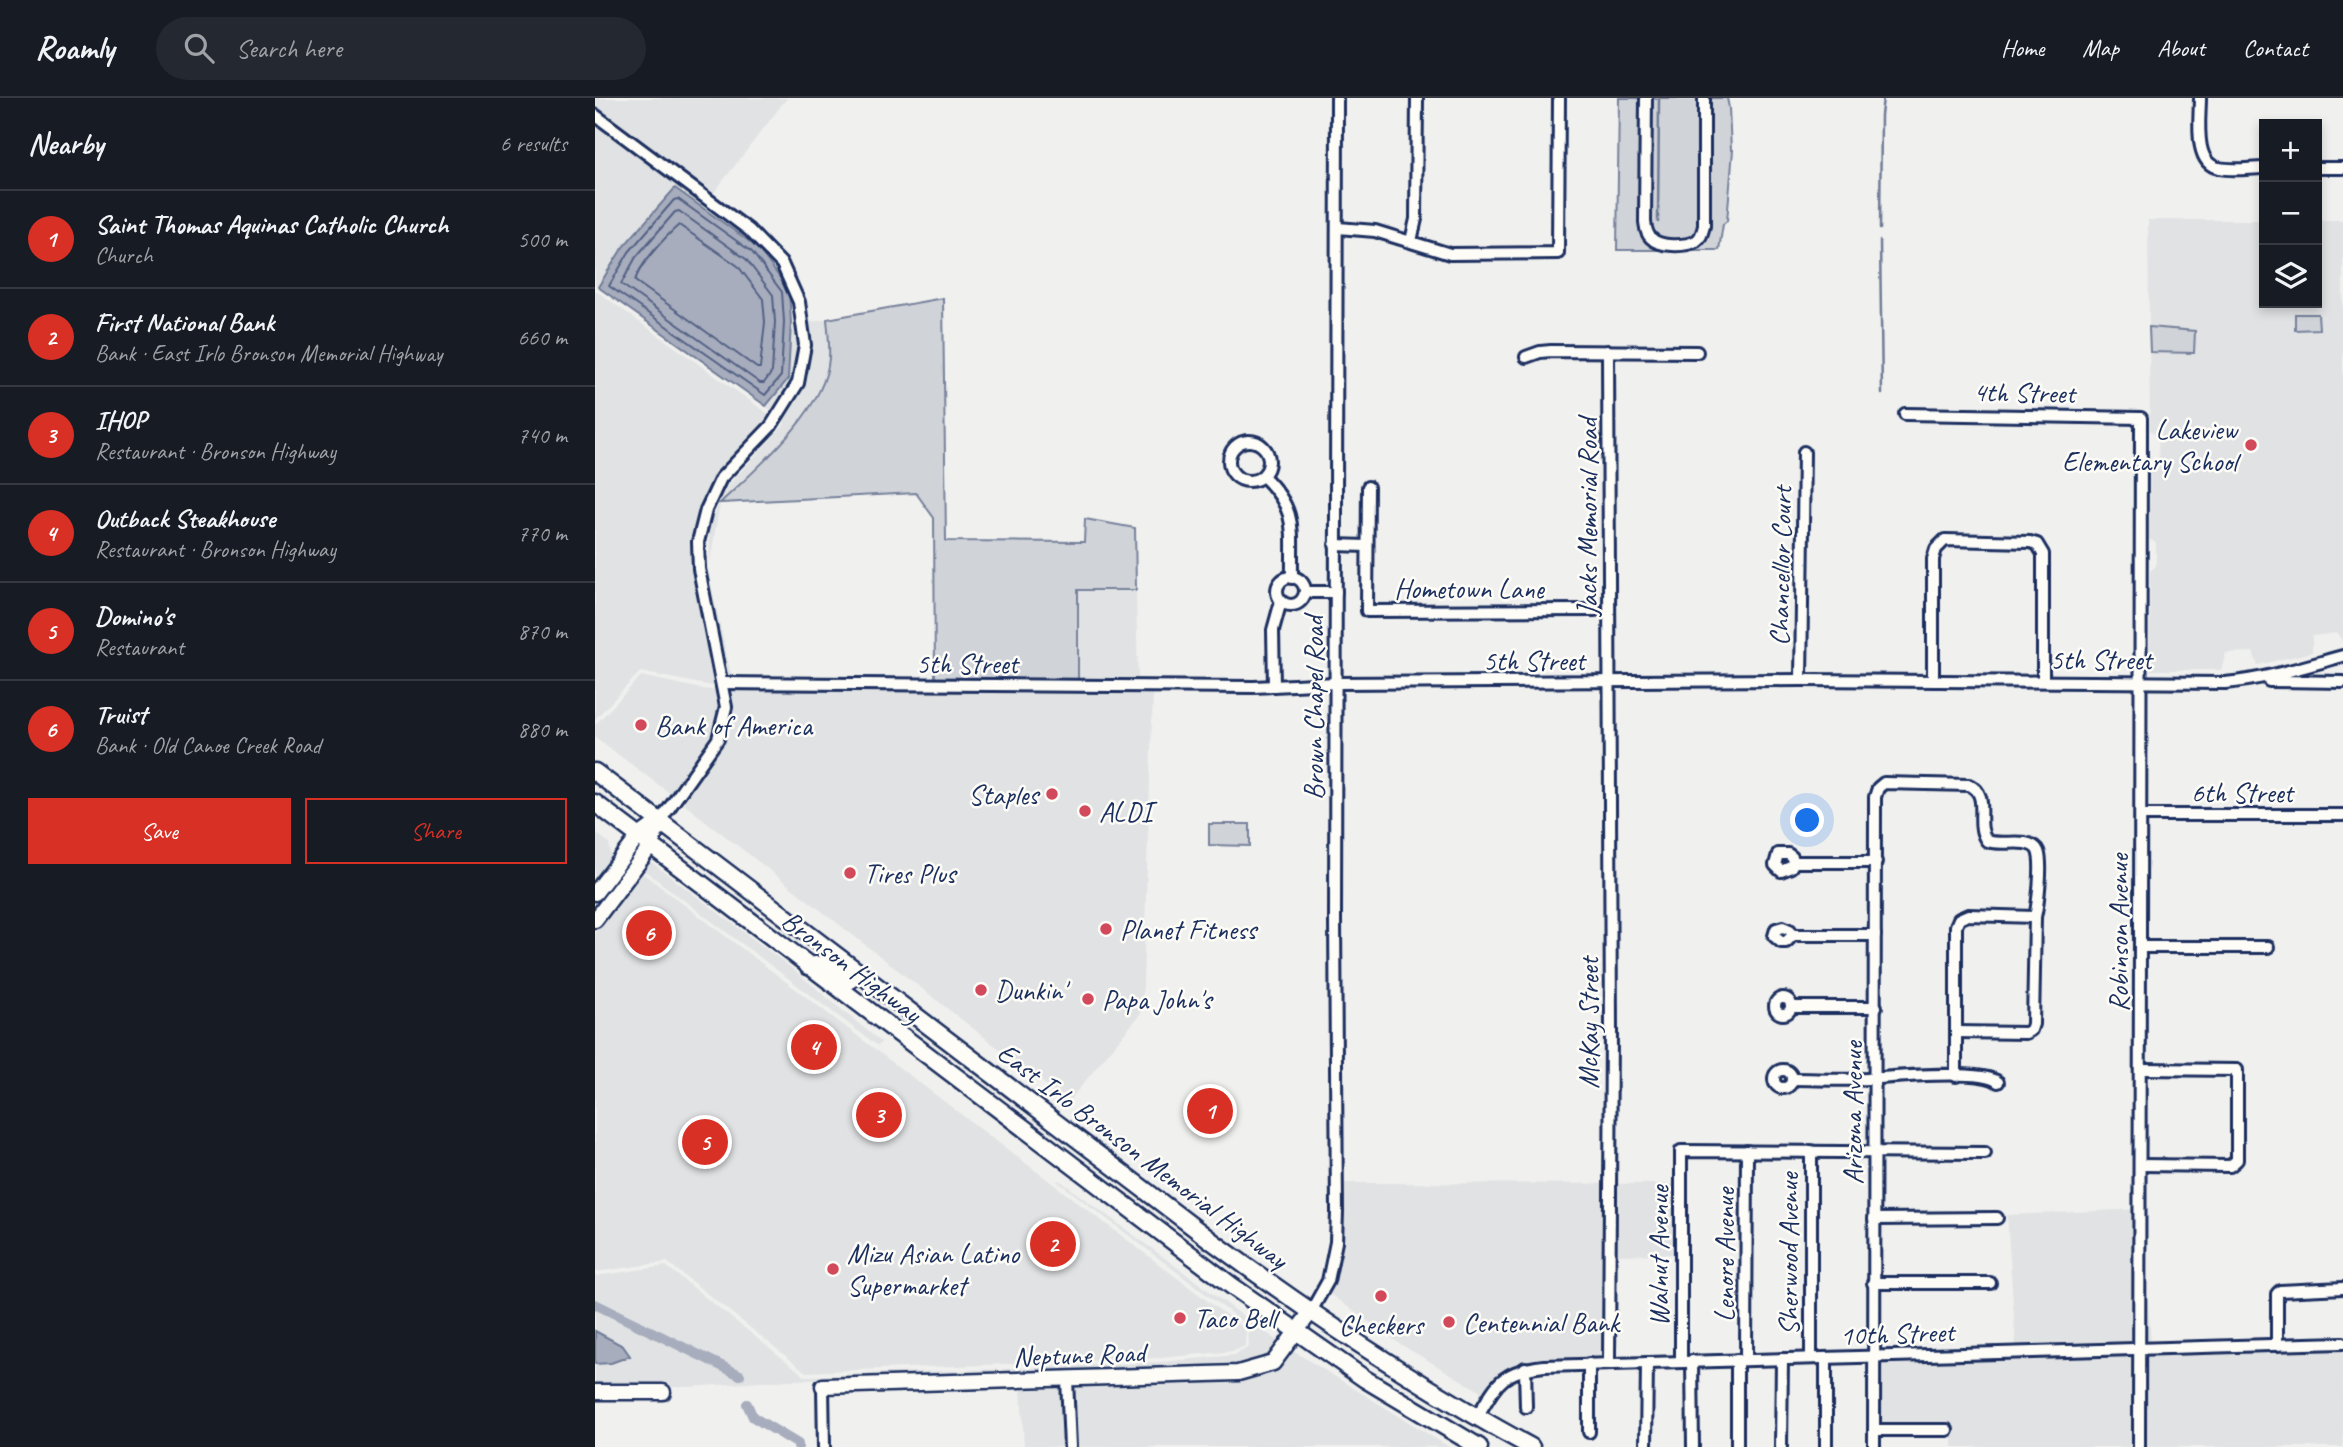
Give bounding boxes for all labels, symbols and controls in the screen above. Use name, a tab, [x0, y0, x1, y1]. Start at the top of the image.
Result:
search box	[156, 17, 646, 80]
text: Roamly	[35, 27, 114, 69]
icon: search	[180, 29, 218, 67]
text: Search here	[236, 32, 342, 65]
text: Home	[2001, 33, 2044, 63]
text: Map	[2082, 33, 2119, 63]
text: About	[2157, 33, 2205, 63]
text: Contact	[2243, 33, 2308, 63]
map controls	[2259, 119, 2322, 308]
button: +	[2259, 119, 2322, 182]
text: Nearby	[28, 125, 104, 163]
text: 6 results	[500, 129, 567, 158]
button: −	[2259, 182, 2322, 245]
text: Saint Thomas Aquinas Catholic Church	[95, 208, 448, 241]
text: 1	[46, 225, 56, 254]
text: 500 m	[518, 225, 567, 254]
text: Church	[95, 241, 153, 270]
button: layers	[2259, 245, 2322, 308]
text: First National Bank	[95, 306, 274, 339]
text: 2	[46, 323, 56, 352]
text: 660 m	[518, 323, 567, 352]
text: Bank · East Irlo Bronson Memorial Highway	[95, 339, 442, 368]
street label: 4th Street	[1973, 374, 2078, 411]
text: IHOP	[95, 404, 146, 437]
place label: Lakeview Elementary School	[2062, 412, 2242, 479]
street label: Jacks Memorial Road	[1570, 414, 1605, 618]
text: 3	[46, 421, 56, 450]
text: 740 m	[518, 421, 567, 450]
text: Restaurant · Bronson Highway	[95, 437, 336, 466]
marker: Lakeview Elementary School	[2243, 437, 2259, 453]
street label: Chancellor Court	[1762, 483, 1799, 646]
text: Outback Steakhouse	[95, 502, 275, 535]
text: 4	[46, 519, 56, 548]
text: 770 m	[518, 519, 567, 548]
text: Restaurant · Bronson Highway	[95, 535, 336, 564]
street label: Hometown Lane	[1394, 571, 1546, 606]
text: Domino's	[95, 600, 173, 633]
street label: Brown Chapel Road	[1296, 612, 1331, 800]
text: 5	[46, 617, 56, 646]
text: 870 m	[518, 617, 567, 646]
text: Restaurant	[95, 633, 184, 662]
street label: 5th Street	[2050, 642, 2155, 677]
street label: 5th Street	[1483, 643, 1588, 678]
street label: 5th Street	[916, 646, 1021, 681]
text: Truist	[95, 698, 147, 731]
place label: Bank of America	[655, 708, 814, 743]
text: 6	[46, 715, 56, 744]
text: 880 m	[518, 715, 567, 744]
marker: Bank of America	[633, 717, 649, 733]
text: Bank · Old Canoe Creek Road	[95, 731, 321, 760]
street label: 6th Street	[2191, 775, 2296, 810]
place label: Staples	[968, 777, 1040, 812]
marker: Staples	[1044, 786, 1060, 802]
place label: ALDI	[1099, 794, 1158, 829]
button: Save	[28, 798, 291, 864]
button: Share	[305, 798, 567, 864]
marker: ALDI	[1077, 803, 1093, 819]
your location	[1790, 803, 1824, 837]
street label: Robinson Avenue	[2101, 852, 2136, 1012]
place label: Tires Plus	[864, 856, 958, 891]
marker: Tires Plus	[842, 865, 858, 881]
street label: Bronson Highway	[775, 903, 930, 1032]
pin: 6	[626, 907, 672, 959]
place label: Planet Fitness	[1120, 912, 1258, 947]
marker: Planet Fitness	[1098, 921, 1114, 937]
street label: McKay Street	[1571, 955, 1606, 1089]
place label: Dunkin'	[995, 973, 1071, 1008]
marker: Dunkin'	[973, 982, 989, 998]
place label: Papa John's	[1102, 982, 1214, 1017]
marker: Papa John's	[1080, 991, 1096, 1007]
pin: 4	[791, 1021, 837, 1073]
street label: East Irlo Bronson Memorial Highway	[991, 1035, 1297, 1278]
street label: Arizona Avenue	[1835, 1040, 1870, 1185]
pin: 1	[1187, 1085, 1233, 1137]
pin: 3	[856, 1089, 902, 1141]
pin: 5	[682, 1116, 728, 1168]
street label: Sherwood Avenue	[1771, 1171, 1806, 1335]
street label: Walnut Avenue	[1641, 1184, 1676, 1326]
street label: Lenore Avenue	[1707, 1186, 1742, 1322]
pin: 2	[1030, 1218, 1076, 1270]
place label: Mizu Asian Latino Supermarket	[847, 1236, 1021, 1303]
marker: Mizu Asian Latino Supermarket	[825, 1261, 841, 1277]
marker: Checkers	[1373, 1288, 1389, 1304]
place label: Taco Bell	[1194, 1301, 1281, 1336]
place label: Centennial Bank	[1463, 1305, 1622, 1340]
place label: Checkers	[1339, 1307, 1425, 1342]
marker: Taco Bell	[1172, 1310, 1188, 1326]
marker: Centennial Bank	[1441, 1314, 1457, 1330]
street label: 10th Street	[1839, 1314, 1958, 1353]
street label: Neptune Road	[1013, 1335, 1149, 1374]

